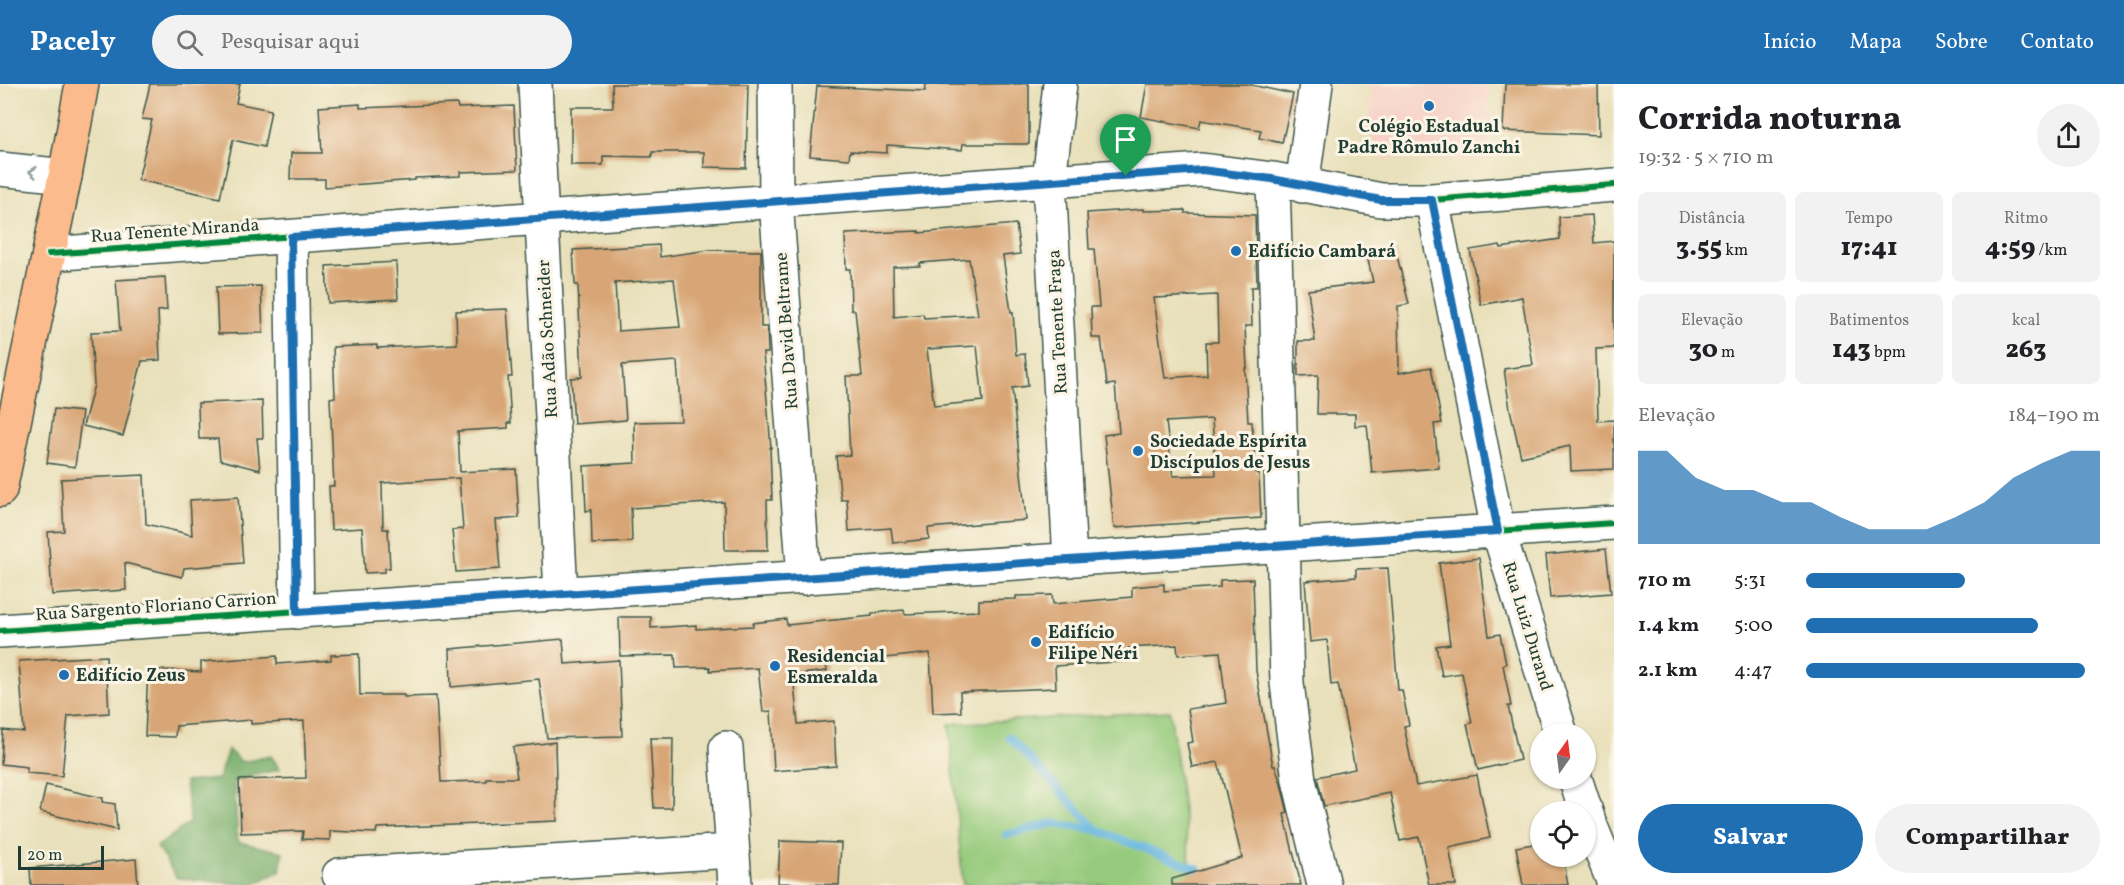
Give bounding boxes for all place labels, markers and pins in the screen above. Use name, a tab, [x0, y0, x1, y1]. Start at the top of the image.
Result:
marker: Colégio Estadual Padre Rômulo Zanchi	[1422, 99, 1436, 113]
pin	[1100, 114, 1151, 176]
place label: Colégio Estadual Padre Rômulo Zanchi	[1338, 115, 1520, 161]
place label: Edifício Cambará	[1248, 240, 1396, 265]
marker: Edifício Cambará	[1229, 244, 1243, 258]
place label: Sociedade Espírita Discípulos de Jesus	[1150, 430, 1310, 476]
marker: Sociedade Espírita Discípulos de Jesus	[1131, 444, 1145, 458]
place label: Edifício Filipe Néri	[1048, 621, 1138, 667]
marker: Edifício Filipe Néri	[1029, 635, 1043, 649]
place label: Residencial Esmeralda	[787, 645, 885, 691]
marker: Residencial Esmeralda	[768, 659, 782, 673]
place label: Edifício Zeus	[76, 664, 186, 689]
marker: Edifício Zeus	[57, 668, 71, 682]

